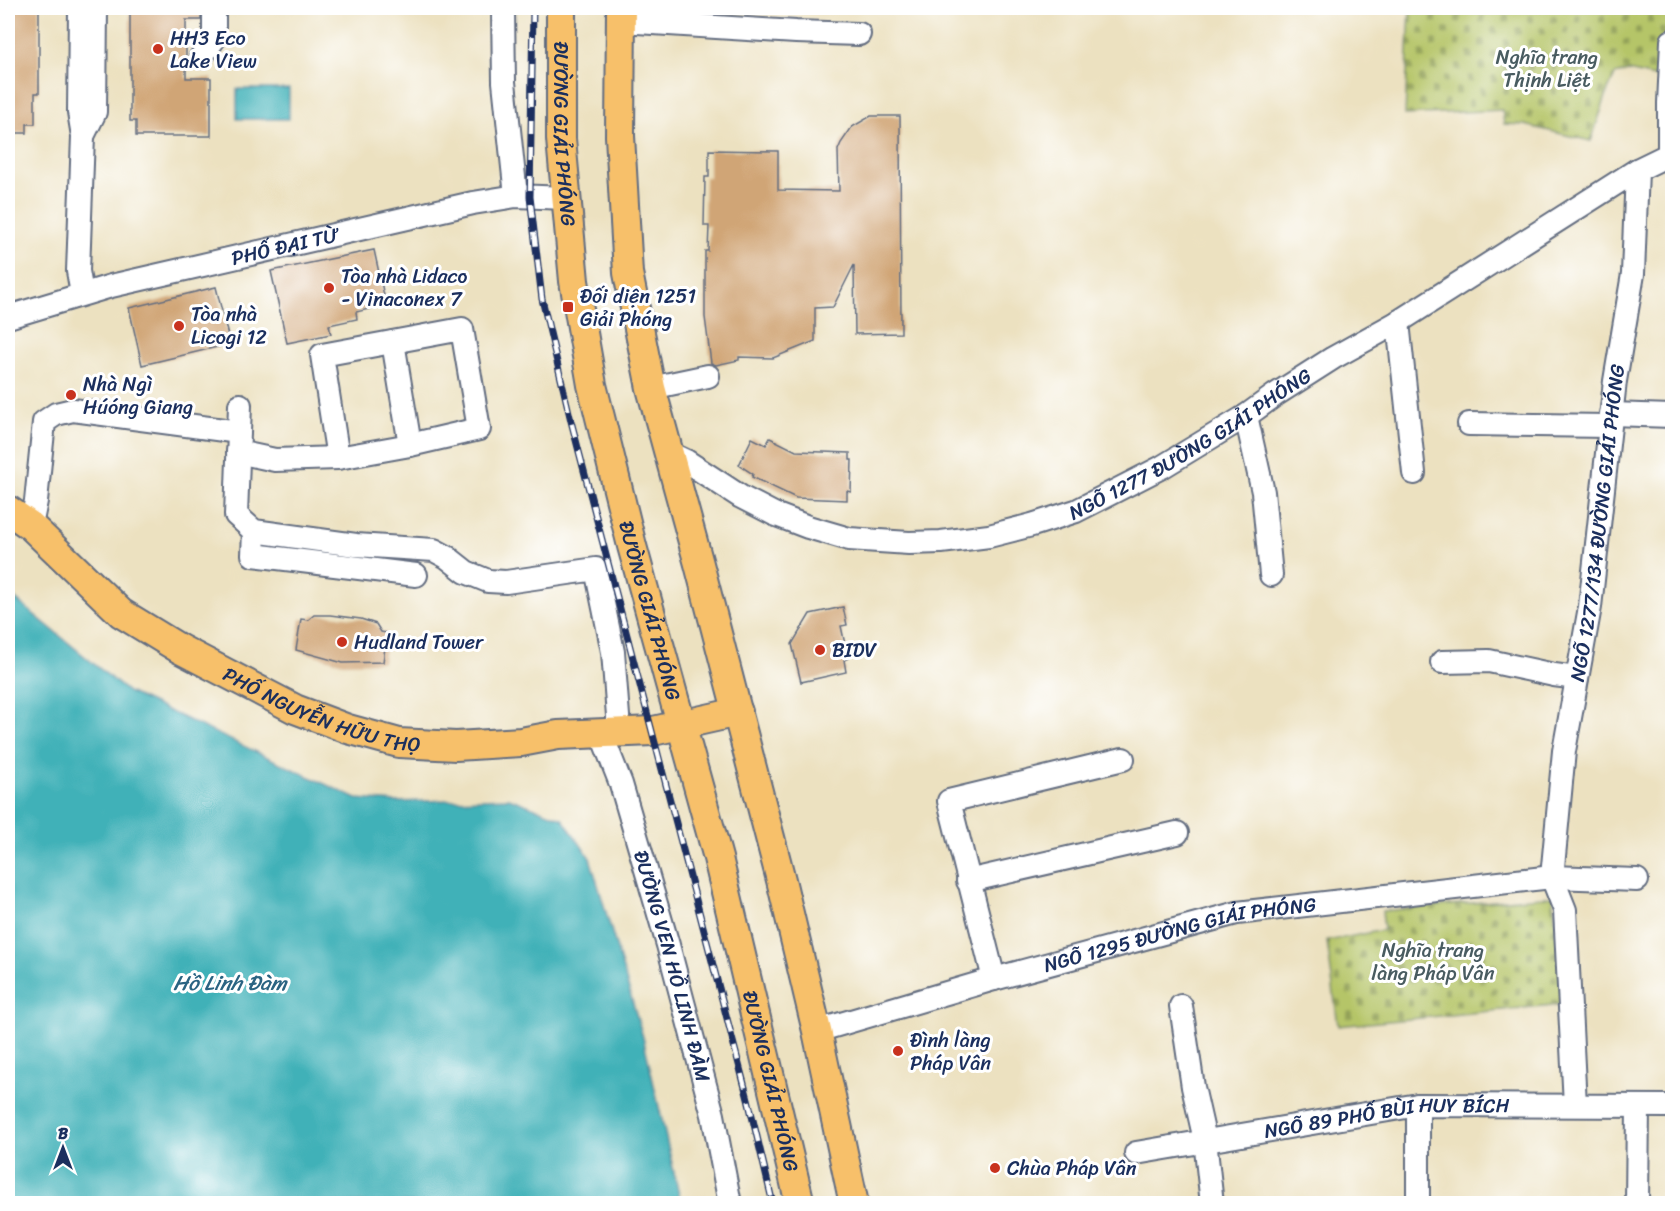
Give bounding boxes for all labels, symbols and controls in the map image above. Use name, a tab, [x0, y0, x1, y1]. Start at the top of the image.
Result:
place label: HH3 Eco Lake View	[170, 21, 257, 79]
park label: Nghĩa trang Thịnh Liệt	[1496, 40, 1598, 98]
marker: HH3 Eco Lake View	[151, 42, 165, 56]
street label: ĐƯỜNG GIẢI PHÓNG	[543, 42, 586, 228]
street label: PHỐ ĐẠI TỪ	[228, 216, 344, 275]
place label: Tòa nhà Lidaco - Vinaconex 7	[341, 259, 468, 317]
place label: Đối diện 1251 Giải Phóng	[580, 279, 696, 337]
marker: Tòa nhà Lidaco - Vinaconex 7	[322, 281, 336, 295]
place label: Tòa nhà Licogi 12	[191, 297, 267, 355]
marker: Đối diện 1251 Giải Phóng	[561, 300, 575, 314]
marker: Tòa nhà Licogi 12	[172, 319, 186, 333]
street label: NGÕ 1277 ĐƯỜNG GIẢI PHÓNG	[1062, 358, 1319, 530]
street label: NGÕ 1277/134 ĐƯỜNG GIẢI PHÓNG	[1559, 361, 1635, 684]
place label: Nhà Ngì Húóng Giang	[83, 367, 193, 425]
marker: Nhà Ngì Húóng Giang	[64, 388, 78, 402]
street label: ĐƯỜNG GIẢI PHÓNG	[609, 517, 691, 705]
place label: Hudland Tower	[354, 625, 484, 660]
place label: BIDV	[832, 633, 878, 668]
marker: Hudland Tower	[335, 635, 349, 649]
marker: BIDV	[813, 643, 827, 657]
street label: PHỐ NGUYỄN HỮU THỌ	[217, 657, 422, 762]
street label: ĐƯỜNG VEN HỒ LINH ĐÀM	[624, 846, 721, 1086]
street label: NGÕ 1295 ĐƯỜNG GIẢI PHÓNG	[1040, 887, 1318, 982]
park label: Nghĩa trang làng Pháp Vân	[1371, 933, 1495, 991]
water label: Hồ Linh Đàm	[173, 964, 289, 1002]
street label: ĐƯỜNG GIẢI PHÓNG	[733, 987, 809, 1176]
place label: Đình làng Pháp Vân	[910, 1023, 991, 1081]
marker: Đình làng Pháp Vân	[891, 1044, 905, 1058]
street label: NGÕ 89 PHỐ BÙI HUY BÍCH	[1261, 1088, 1510, 1148]
north arrow	[33, 1118, 93, 1178]
text: B	[58, 1119, 69, 1148]
place label: Chùa Pháp Vân	[1007, 1151, 1137, 1186]
marker: Chùa Pháp Vân	[988, 1161, 1002, 1175]

